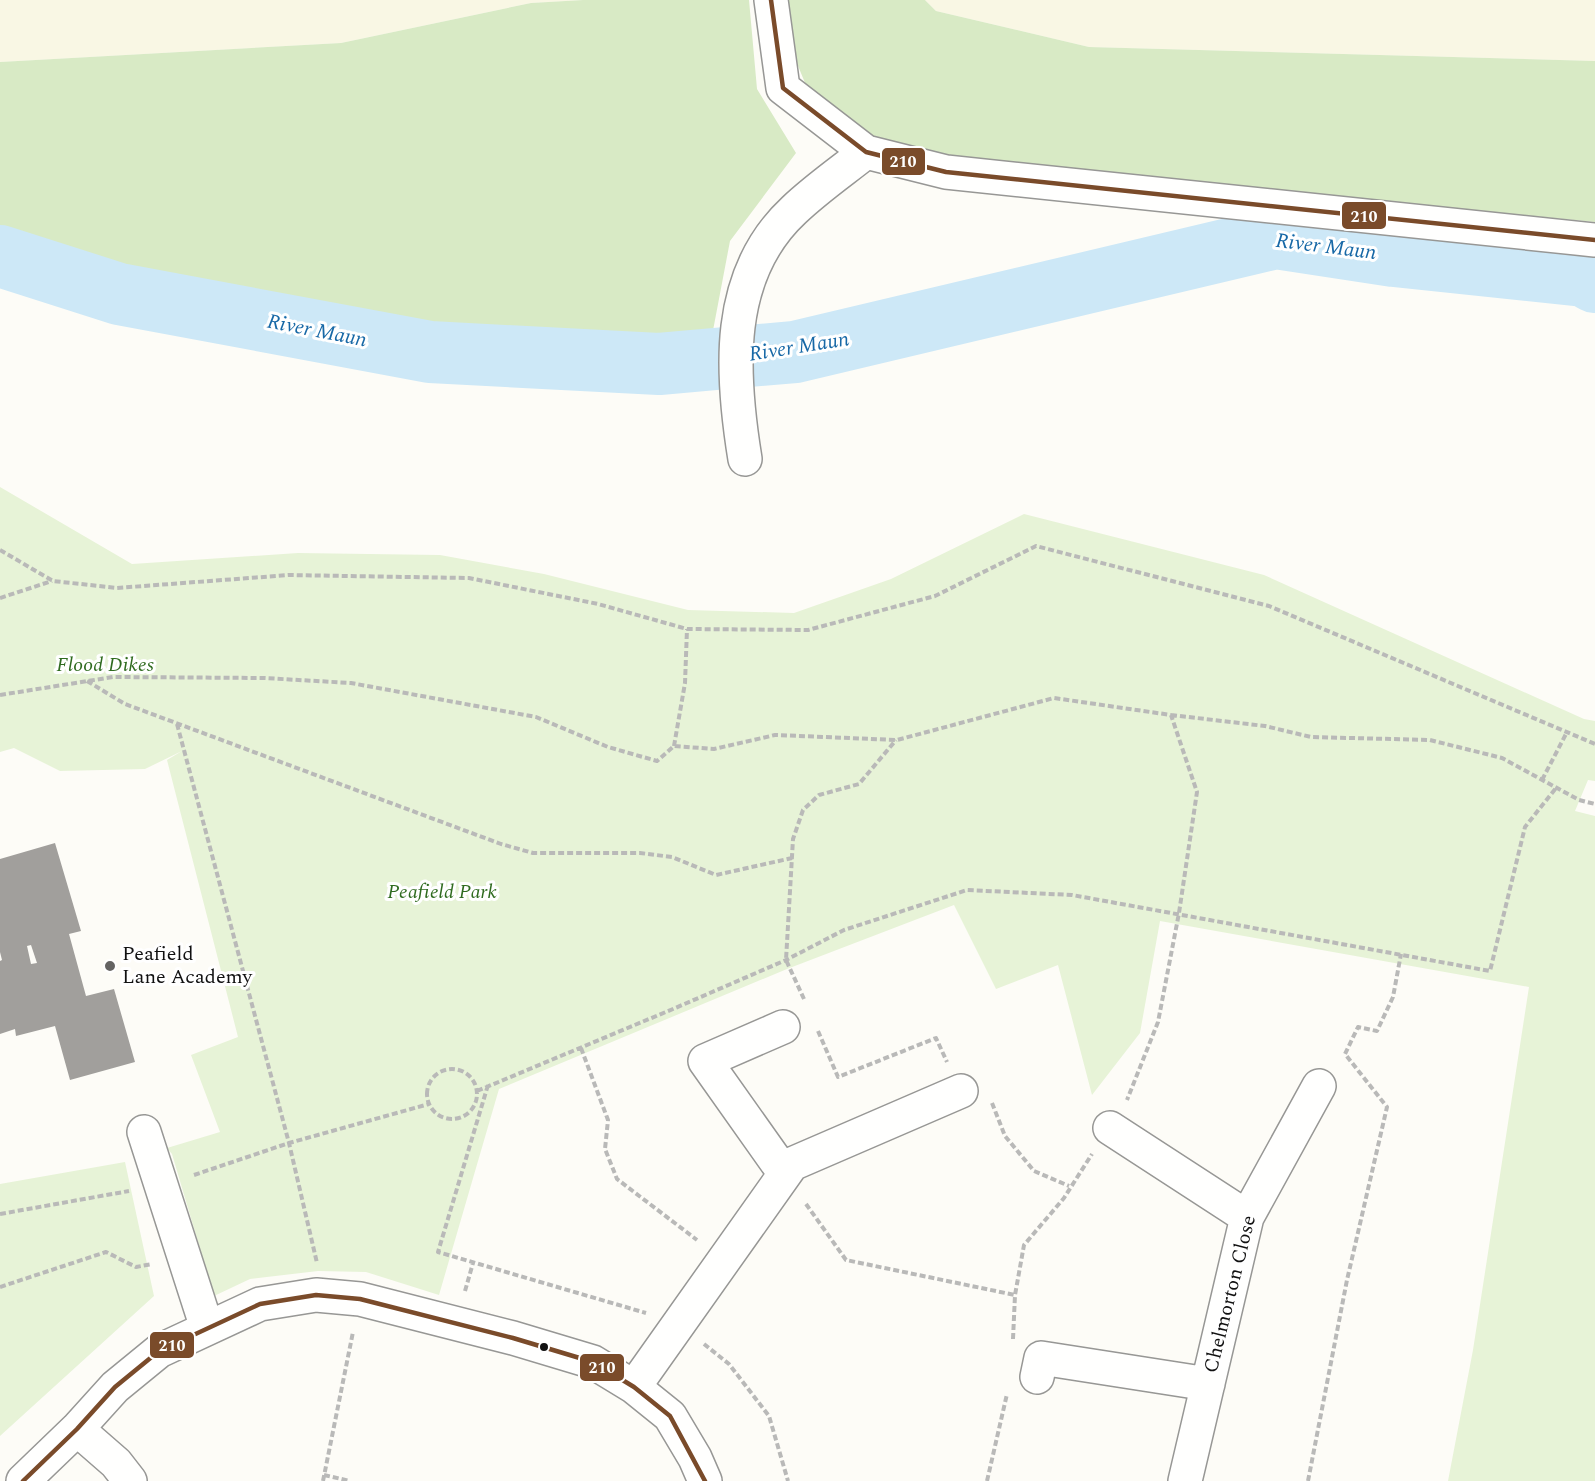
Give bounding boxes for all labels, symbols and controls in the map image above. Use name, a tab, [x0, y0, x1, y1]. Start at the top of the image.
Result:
line badge: 210	[881, 147, 926, 176]
text: 210	[890, 150, 916, 174]
line badge: 210	[1341, 201, 1387, 230]
text: 210	[1351, 205, 1377, 229]
water label: River Maun	[1274, 225, 1378, 269]
water label: River Maun	[264, 306, 370, 356]
water label: River Maun	[747, 323, 851, 371]
park label: Flood Dikes	[56, 650, 154, 680]
park label: Peafield Park	[387, 877, 497, 907]
place label: Peafield Lane Academy	[122, 939, 254, 992]
marker: Peafield Lane Academy	[103, 959, 117, 973]
street label: Chelmorton Close	[1196, 1212, 1264, 1376]
line badge: 210	[149, 1331, 195, 1359]
text: 210	[159, 1334, 185, 1358]
unlabelled marker	[538, 1341, 550, 1353]
line badge: 210	[579, 1353, 625, 1382]
text: 210	[589, 1356, 615, 1380]

